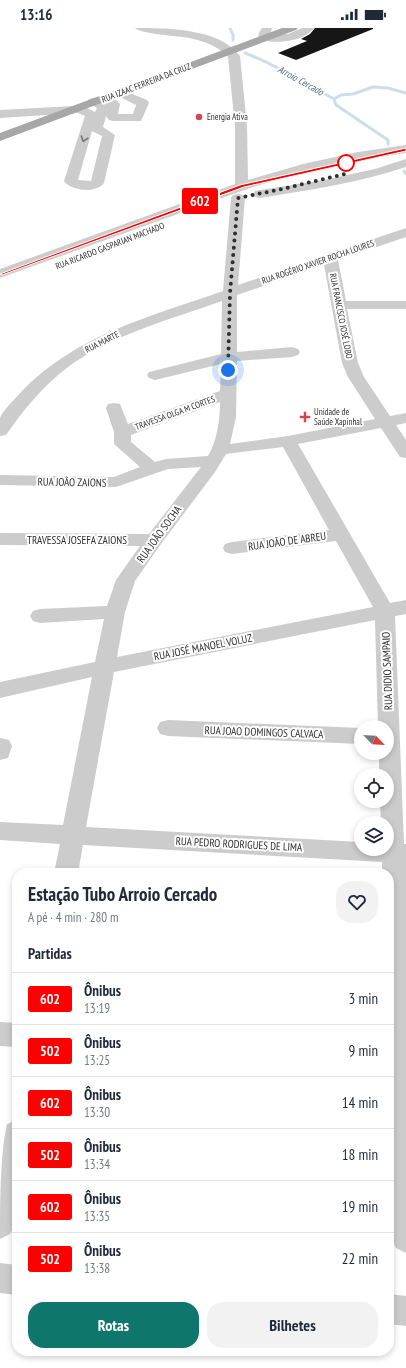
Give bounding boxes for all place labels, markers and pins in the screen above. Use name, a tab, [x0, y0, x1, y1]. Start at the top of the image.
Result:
place label: Energia Ativa	[207, 111, 248, 122]
marker: Energia Ativa	[194, 112, 204, 122]
unlabelled marker	[337, 154, 355, 172]
place label: Unidade de Saúde Xapinhal	[314, 406, 363, 427]
marker: Unidade de Saúde Xapinhal	[299, 411, 311, 423]

